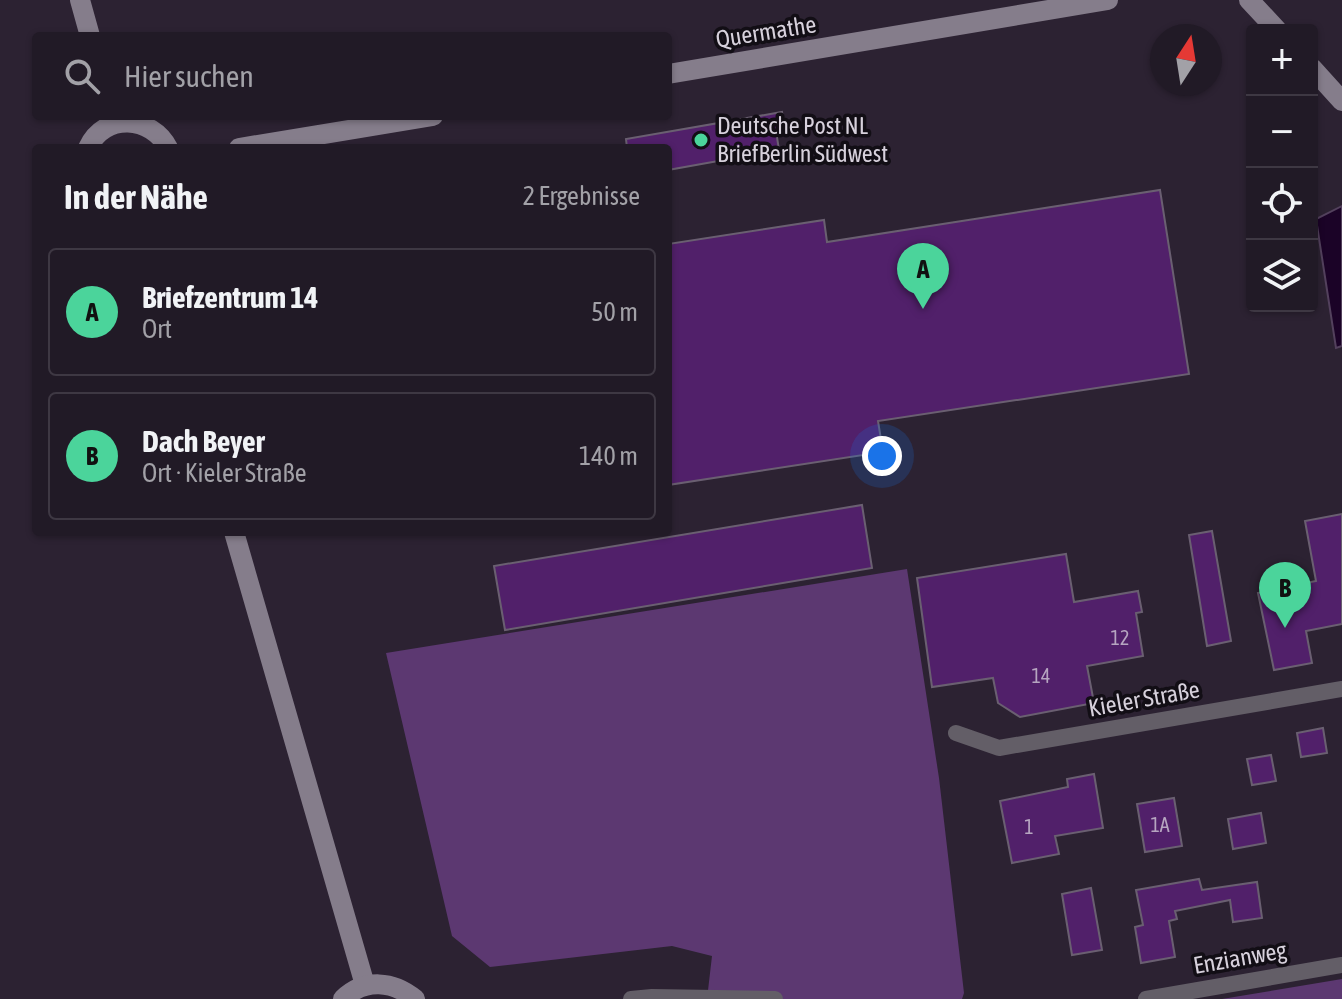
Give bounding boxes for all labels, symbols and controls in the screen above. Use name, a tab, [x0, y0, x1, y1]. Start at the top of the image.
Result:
street label: Quermathe	[714, 10, 818, 53]
north arrow	[1150, 24, 1222, 96]
map controls	[1246, 24, 1318, 312]
button: +	[1246, 24, 1318, 96]
search box	[32, 32, 672, 120]
icon: search	[60, 54, 104, 98]
text: Hier suchen	[124, 59, 254, 93]
button: −	[1246, 96, 1318, 168]
place label: Deutsche Post NL BriefBerlin Südwest	[717, 112, 888, 167]
marker: Deutsche Post NL BriefBerlin Südwest	[692, 131, 710, 149]
button: locate	[1246, 168, 1318, 240]
text: In der Nähe	[64, 177, 208, 216]
text: 2 Ergebnisse	[523, 181, 640, 211]
button: layers	[1246, 240, 1318, 312]
pin: A	[897, 243, 949, 309]
text: Briefzentrum 14	[142, 280, 318, 314]
text: A	[86, 297, 98, 327]
text: 50 m	[591, 297, 638, 327]
text: Ort	[142, 314, 172, 344]
text: Dach Beyer	[142, 424, 265, 458]
your location	[862, 436, 902, 476]
text: B	[86, 441, 98, 471]
text: 140 m	[579, 441, 638, 471]
text: Ort · Kieler Straße	[142, 458, 307, 488]
pin: B	[1259, 562, 1311, 628]
house number: 12	[1111, 626, 1129, 649]
house number: 14	[1032, 664, 1050, 687]
street label: Kieler Straße	[1086, 675, 1202, 722]
house number: 1A	[1150, 813, 1170, 836]
house number: 1	[1024, 815, 1034, 838]
street label: Enzianweg	[1191, 936, 1289, 979]

